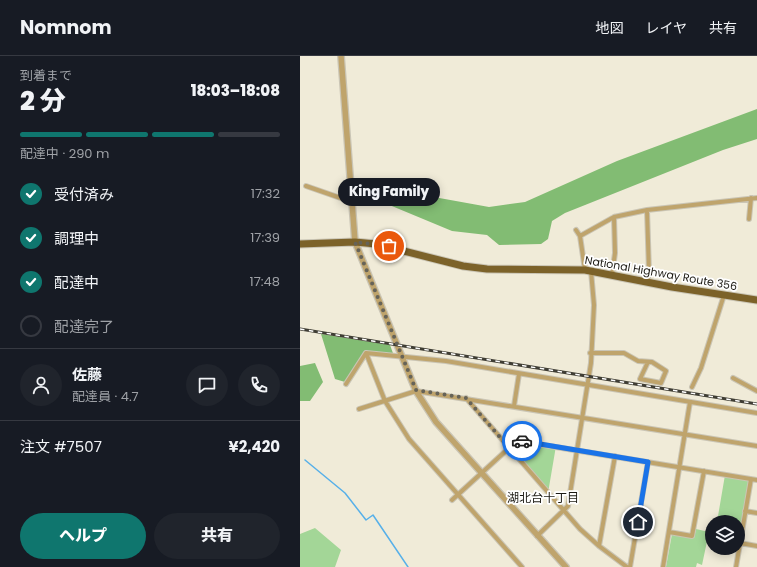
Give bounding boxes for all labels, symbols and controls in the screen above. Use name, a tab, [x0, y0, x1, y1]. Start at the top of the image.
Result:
text: Nomnom	[20, 14, 112, 41]
text: 地図	[595, 18, 623, 38]
text: レイヤ	[645, 18, 687, 38]
text: 共有	[709, 18, 737, 38]
text: 到着まで	[20, 66, 72, 85]
text: 18:03–18:08	[191, 80, 280, 101]
text: 2 分	[20, 83, 66, 119]
text: 配達中 · 290 m	[20, 144, 109, 163]
callout: King Family	[338, 178, 440, 206]
text: King Family	[349, 182, 429, 201]
icon: check	[20, 183, 42, 205]
text: 受付済み	[54, 184, 114, 205]
text: 17:32	[251, 184, 280, 203]
icon: check	[20, 227, 42, 249]
text: 調理中	[54, 228, 99, 249]
text: 17:39	[250, 228, 280, 247]
pin	[372, 229, 406, 263]
icon: bag	[378, 235, 400, 257]
street label: National Highway Route 356	[584, 252, 738, 294]
icon: check	[20, 271, 42, 293]
text: 配達中	[54, 272, 99, 293]
text: 17:48	[250, 272, 280, 291]
text: 配達完了	[54, 316, 114, 337]
button: person	[20, 364, 62, 406]
text: 佐藤	[72, 364, 102, 385]
button: chat	[186, 364, 228, 406]
button: phone	[238, 364, 280, 406]
text: 配達員 · 4.7	[72, 387, 139, 406]
courier	[502, 421, 542, 461]
icon: car	[511, 430, 533, 452]
text: 注文 #7507	[20, 436, 102, 457]
text: ¥2,420	[229, 436, 280, 457]
district label: 湖北台十丁目	[507, 489, 579, 506]
pin	[621, 505, 655, 539]
icon: home	[627, 511, 649, 533]
button: ヘルプ	[20, 513, 146, 559]
button: 共有	[154, 513, 280, 559]
map controls	[705, 515, 745, 555]
button: layers	[705, 515, 745, 555]

